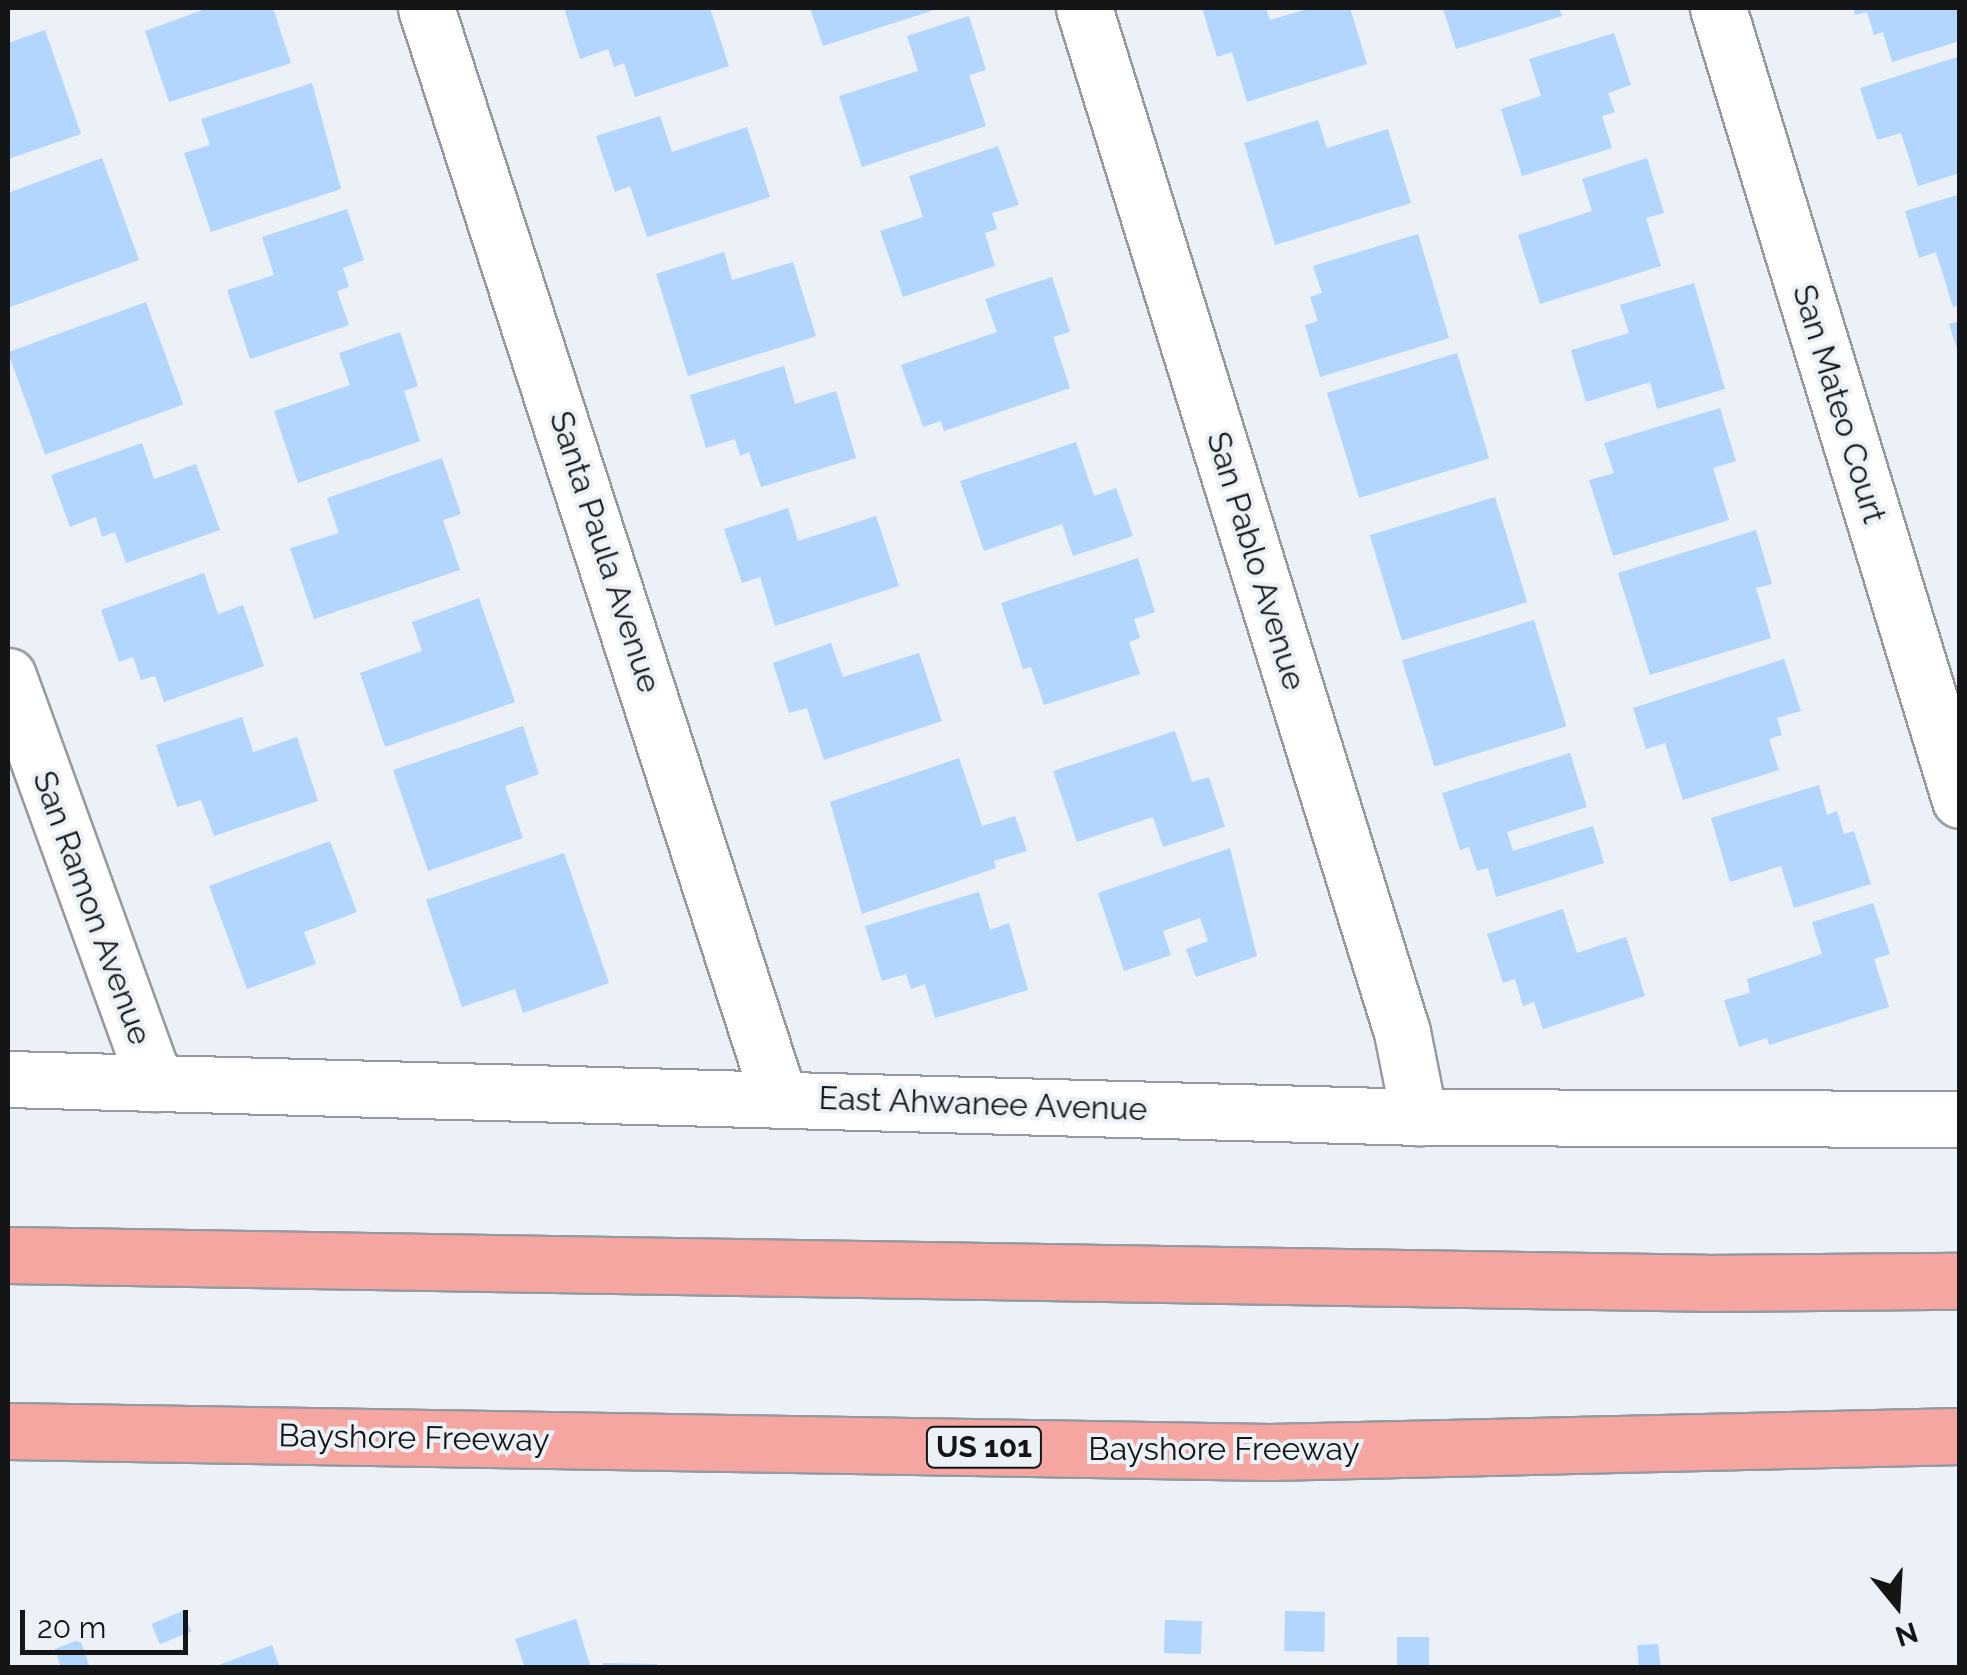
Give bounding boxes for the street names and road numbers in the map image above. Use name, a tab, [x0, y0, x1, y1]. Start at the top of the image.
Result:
street label: San Mateo Court	[1784, 280, 1894, 528]
street label: Santa Paula Avenue	[541, 406, 669, 698]
street label: San Pablo Avenue	[1198, 427, 1314, 695]
street label: San Ramon Avenue	[24, 765, 160, 1051]
street label: East Ahwanee Avenue	[817, 1079, 1149, 1129]
street label: Bayshore Freeway	[278, 1416, 550, 1460]
road number: US 101	[924, 1422, 1044, 1472]
street label: Bayshore Freeway	[1088, 1430, 1360, 1468]

